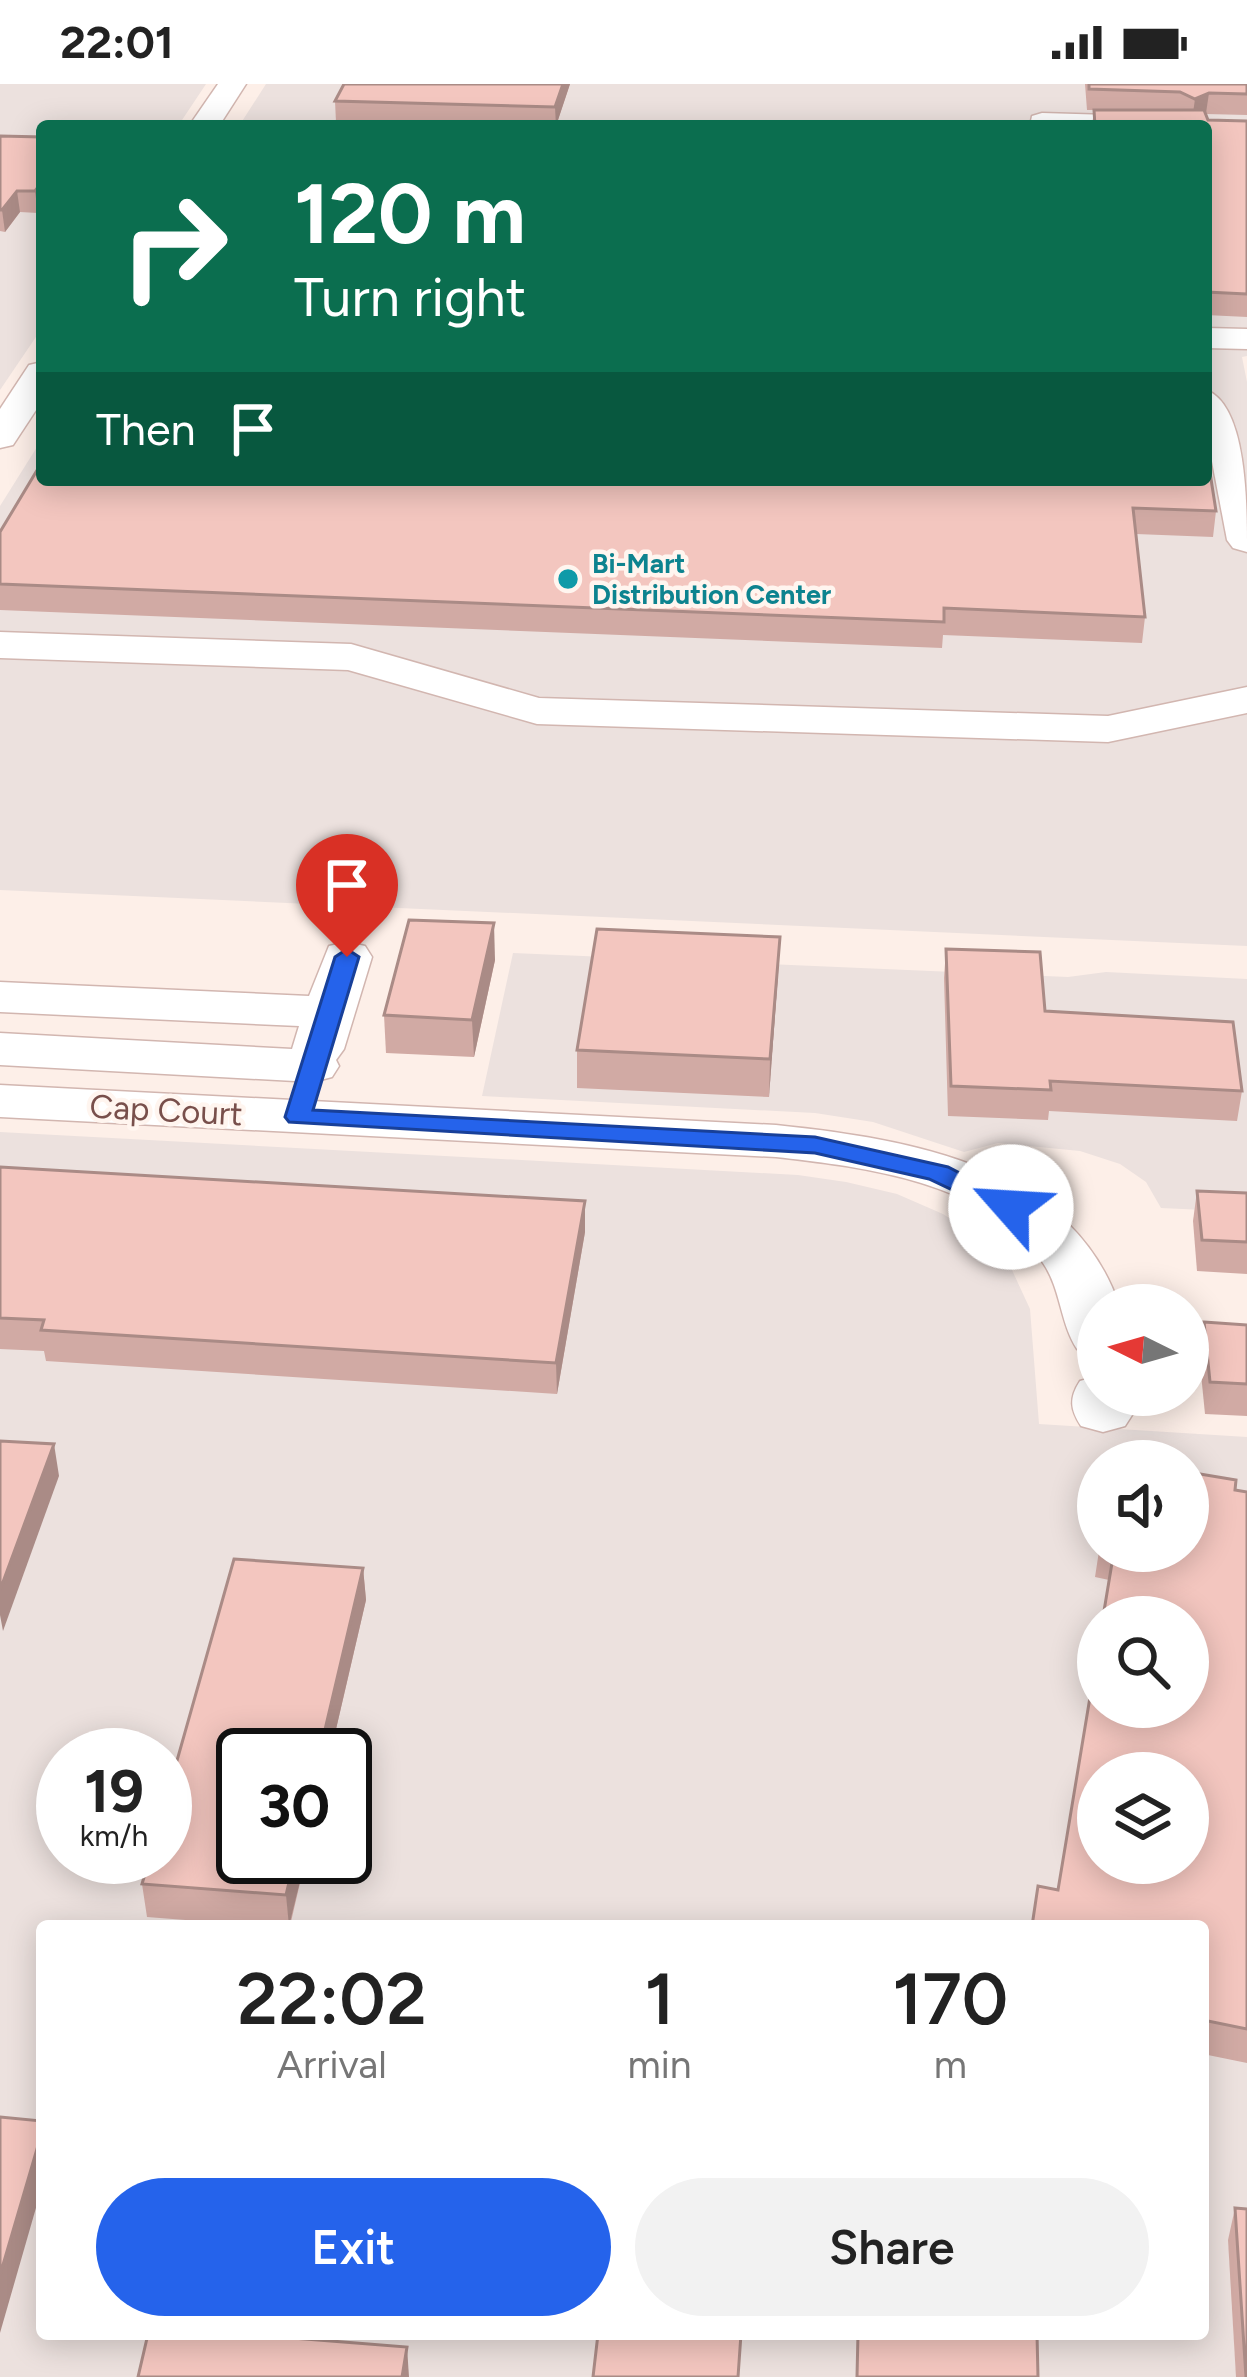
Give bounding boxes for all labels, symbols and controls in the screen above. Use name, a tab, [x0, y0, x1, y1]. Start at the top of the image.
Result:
text: 22:01	[60, 15, 174, 69]
text: 120 m	[294, 163, 526, 264]
icon: right	[96, 168, 252, 324]
text: Turn right	[294, 265, 526, 330]
icon: arrive	[220, 396, 286, 462]
text: Then	[96, 402, 196, 456]
place label: Bi-Mart Distribution Center	[592, 547, 831, 611]
marker: Bi-Mart Distribution Center	[555, 566, 581, 592]
pin	[296, 834, 398, 957]
icon: arrive	[314, 852, 380, 918]
street label: Cap Court	[88, 1087, 244, 1133]
position arrow	[948, 1144, 1074, 1270]
north arrow	[1077, 1284, 1209, 1416]
map controls	[1077, 1284, 1209, 1884]
button: sound	[1077, 1440, 1209, 1572]
button: search	[1077, 1596, 1209, 1728]
speed limit sign: 30	[216, 1728, 372, 1884]
button: layers	[1077, 1752, 1209, 1884]
text: 19	[84, 1755, 144, 1827]
text: km/h	[80, 1817, 148, 1854]
text: 22:02	[237, 1956, 427, 2042]
text: 1	[644, 1956, 675, 2042]
text: 170	[892, 1956, 1008, 2042]
text: Arrival	[277, 2041, 387, 2088]
text: min	[628, 2041, 692, 2088]
text: m	[934, 2041, 967, 2088]
button: Exit	[96, 2178, 611, 2316]
button: Share	[635, 2178, 1149, 2316]

